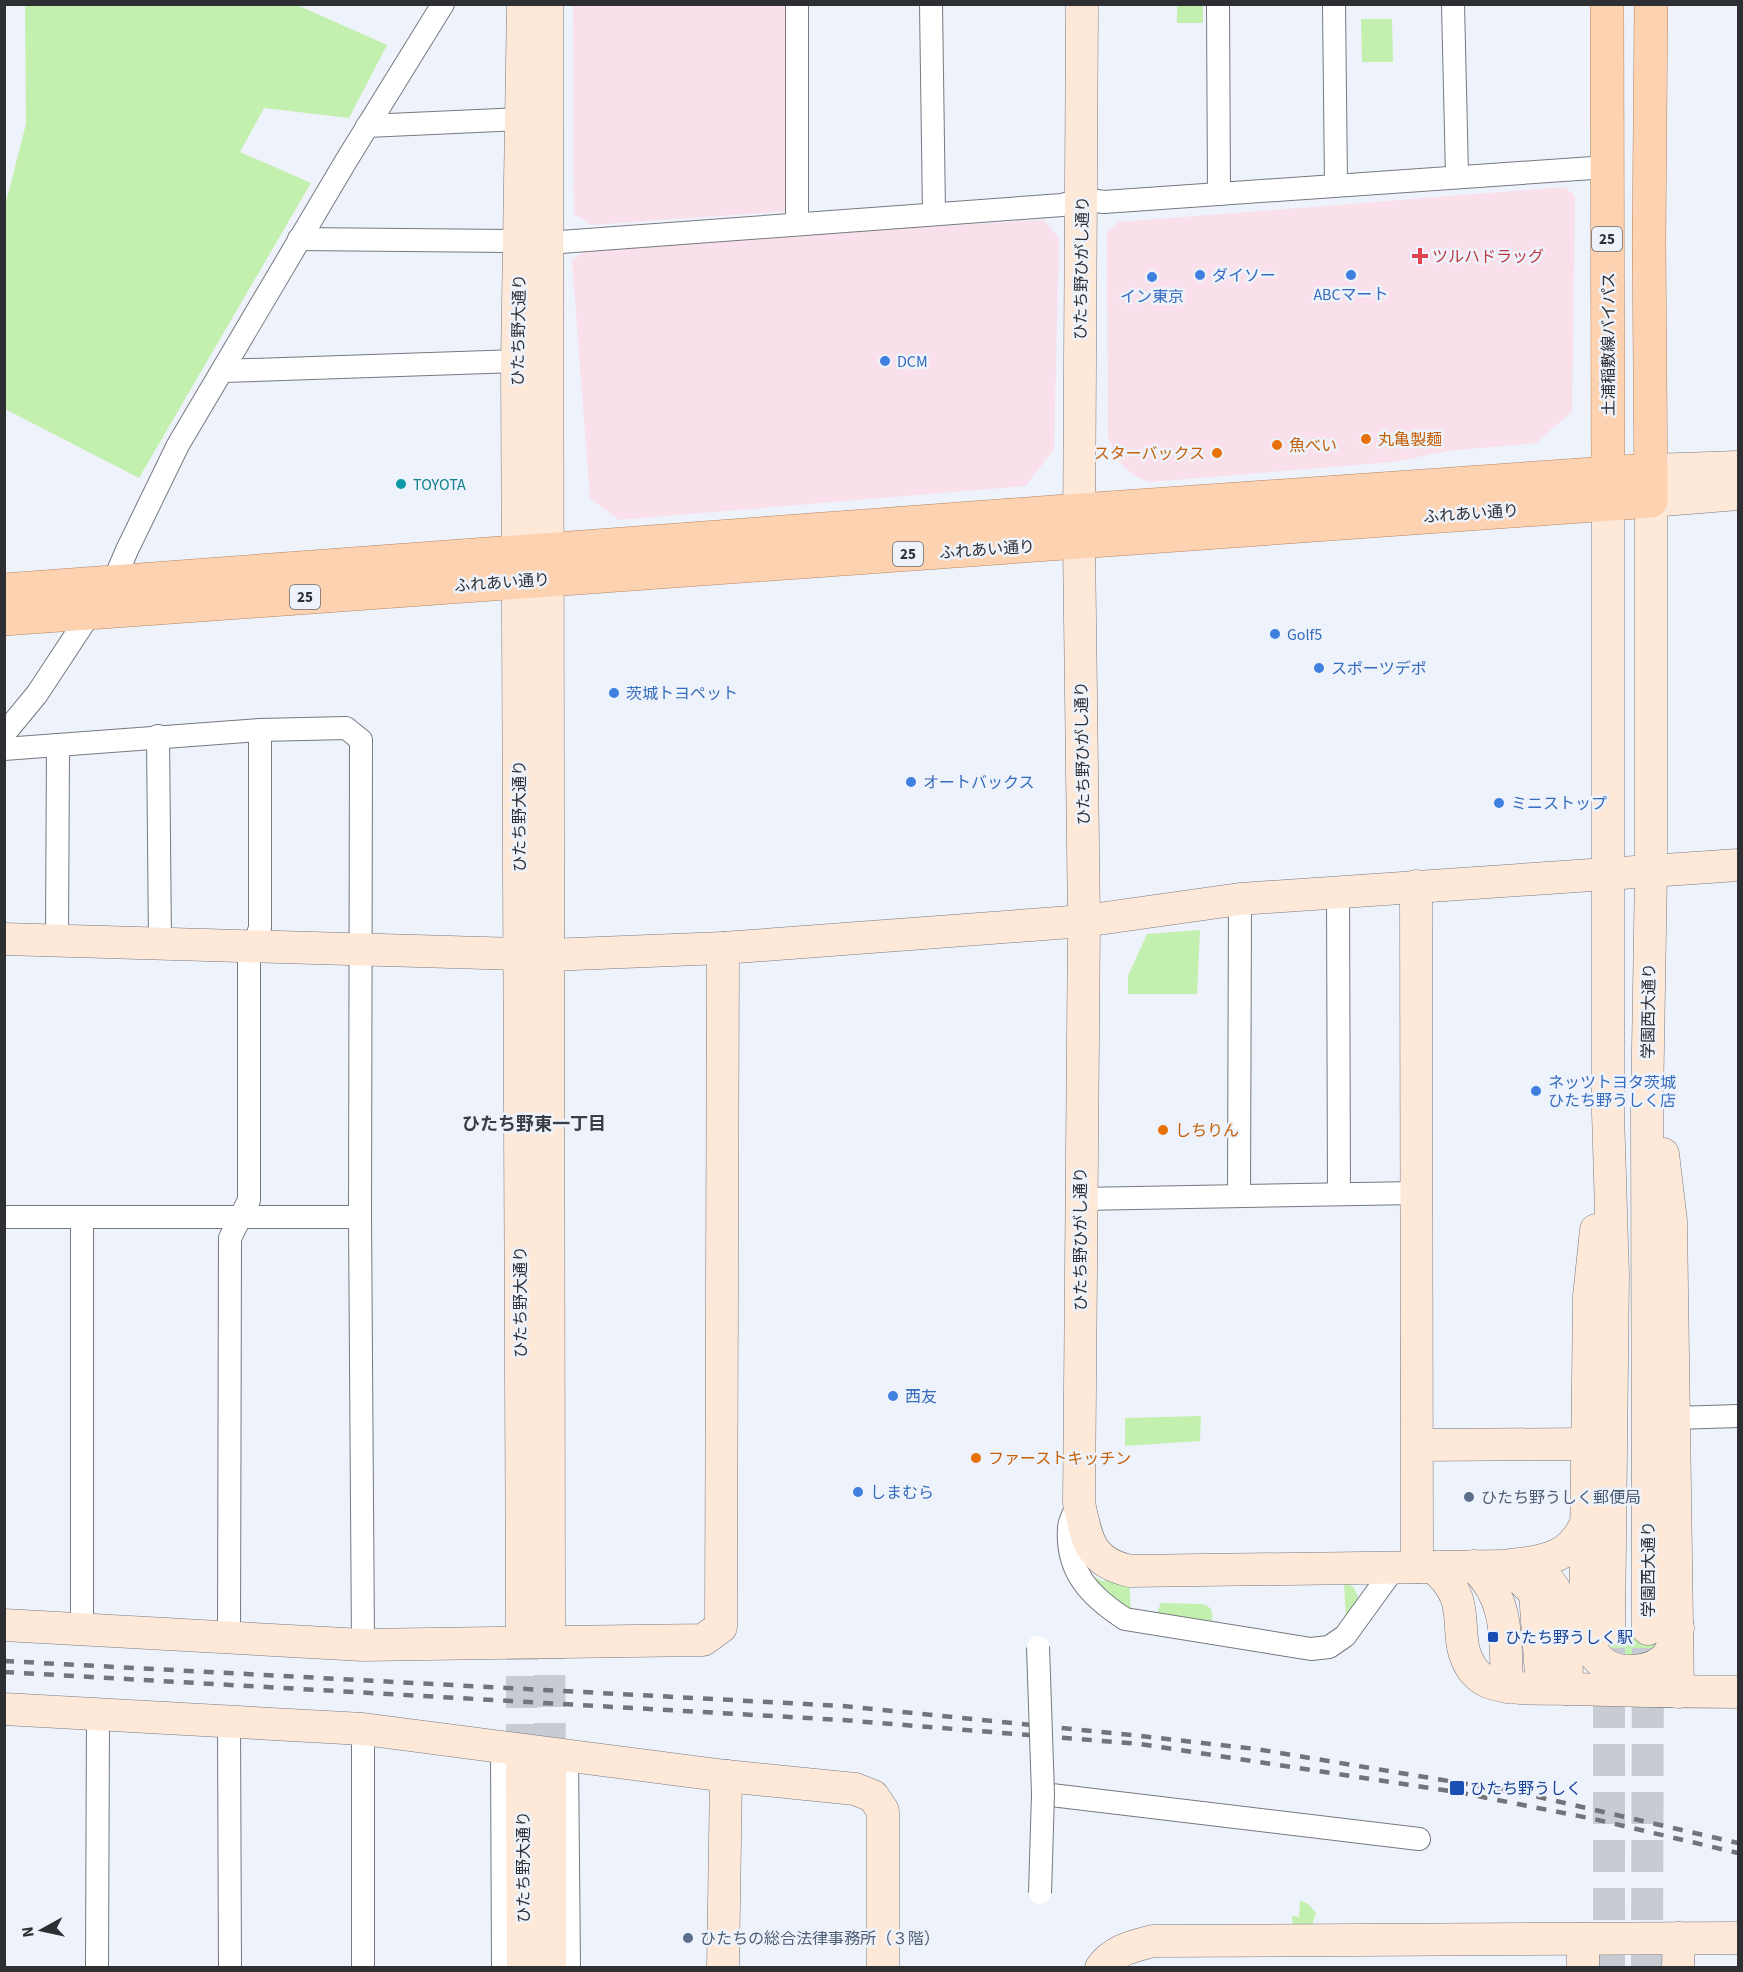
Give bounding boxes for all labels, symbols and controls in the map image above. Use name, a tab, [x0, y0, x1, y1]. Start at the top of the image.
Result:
street label: ひたち野ひがし通り	[1070, 196, 1094, 340]
road number: 25	[1592, 227, 1622, 251]
place label: ツルハドラッグ	[1432, 246, 1544, 268]
marker: ツルハドラッグ	[1413, 249, 1427, 263]
place label: ダイソー	[1212, 265, 1276, 287]
marker: ダイソー	[1193, 268, 1207, 282]
marker: ABCマート	[1344, 268, 1358, 282]
marker: イン東京	[1145, 270, 1159, 284]
street label: 土浦稲敷線バイパス	[1598, 272, 1620, 416]
street label: ひたち野大通り	[507, 274, 531, 386]
place label: ABCマート	[1313, 284, 1389, 306]
place label: イン東京	[1120, 286, 1184, 308]
place label: DCM	[897, 351, 928, 373]
marker: DCM	[878, 354, 892, 368]
place label: 丸亀製麺	[1378, 429, 1442, 451]
marker: 丸亀製麺	[1359, 432, 1373, 446]
place label: 魚べい	[1289, 435, 1337, 457]
marker: 魚べい	[1270, 438, 1284, 452]
place label: スターバックス	[1094, 443, 1205, 465]
marker: スターバックス	[1210, 446, 1224, 460]
place label: TOYOTA	[413, 474, 466, 496]
marker: TOYOTA	[394, 477, 408, 491]
street label: ふれあい通り	[1422, 500, 1520, 528]
street label: ふれあい通り	[938, 536, 1036, 564]
road number: 25	[893, 542, 923, 566]
street label: ふれあい通り	[453, 569, 551, 597]
road number: 25	[290, 585, 320, 609]
place label: Golf5	[1287, 624, 1322, 646]
marker: Golf5	[1268, 627, 1282, 641]
place label: スポーツデポ	[1331, 658, 1427, 680]
marker: スポーツデポ	[1312, 661, 1326, 675]
street label: ひたち野ひがし通り	[1071, 681, 1095, 825]
place label: 茨城トヨペット	[626, 683, 738, 705]
marker: 茨城トヨペット	[607, 686, 621, 700]
street label: ひたち野大通り	[509, 760, 531, 872]
place label: オートバックス	[923, 772, 1035, 794]
marker: オートバックス	[904, 775, 918, 789]
place label: ミニストップ	[1511, 793, 1607, 815]
marker: ミニストップ	[1492, 796, 1506, 810]
street label: 学園西大通り	[1637, 963, 1661, 1059]
place label: ネッツトヨタ茨城 ひたち野うしく店	[1548, 1072, 1676, 1112]
marker: ネッツトヨタ茨城 ひたち野うしく店	[1529, 1084, 1543, 1098]
district label: ひたち野東一丁目	[462, 1112, 606, 1137]
place label: しちりん	[1175, 1120, 1239, 1142]
marker: しちりん	[1156, 1123, 1170, 1137]
street label: ひたち野ひがし通り	[1070, 1167, 1092, 1311]
street label: ひたち野大通り	[510, 1246, 532, 1358]
place label: 西友	[905, 1386, 937, 1408]
marker: 西友	[886, 1389, 900, 1403]
place label: ファーストキッチン	[988, 1448, 1131, 1470]
marker: ファーストキッチン	[969, 1451, 983, 1465]
place label: しまむら	[870, 1482, 934, 1504]
marker: しまむら	[851, 1485, 865, 1499]
place label: ひたち野うしく郵便局	[1481, 1487, 1641, 1509]
marker: ひたち野うしく郵便局	[1462, 1490, 1476, 1504]
street label: 学園西大通り	[1638, 1521, 1660, 1617]
place label: ひたち野うしく駅	[1505, 1627, 1633, 1649]
marker: ひたち野うしく駅	[1486, 1630, 1500, 1644]
place label: ひたち野うしく	[1470, 1778, 1582, 1800]
marker: ひたち野うしく	[1448, 1779, 1466, 1797]
street label: ひたち野大通り	[513, 1811, 535, 1923]
north arrow	[12, 1900, 72, 1960]
text: N	[17, 1925, 40, 1939]
place label: ひたちの総合法律事務所（３階）	[700, 1928, 940, 1950]
marker: ひたちの総合法律事務所（３階）	[681, 1931, 695, 1945]

